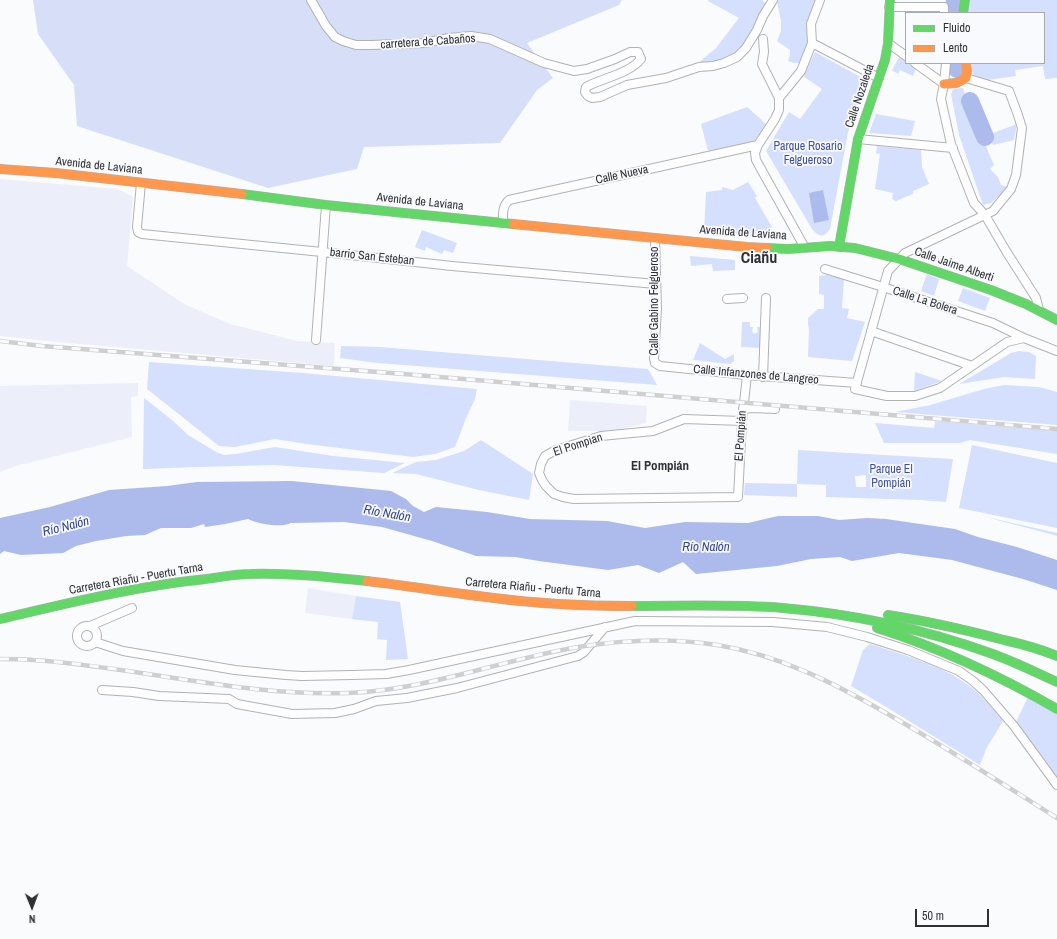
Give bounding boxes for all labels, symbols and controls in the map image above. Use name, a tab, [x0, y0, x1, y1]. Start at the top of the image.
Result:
legend	[905, 12, 1045, 64]
text: Fluido	[943, 20, 970, 36]
street label: carretera de Cabaños	[380, 31, 476, 53]
text: Lento	[943, 40, 968, 56]
street label: Calle Nozaleda	[842, 62, 878, 130]
park label: Parque Rosario Felgueroso	[774, 140, 842, 168]
street label: Avenida de Laviana	[55, 154, 143, 178]
street label: Calle Nueva	[594, 162, 650, 188]
street label: Avenida de Laviana	[376, 190, 464, 214]
street label: Avenida de Laviana	[699, 223, 787, 243]
street label: barrio San Esteban	[329, 245, 415, 269]
street label: Calle Jaime Alberti	[912, 245, 996, 285]
street label: Calle Gabino Felgueroso	[648, 247, 662, 355]
district label: Ciañu	[741, 249, 777, 269]
street label: Calle La Bolera	[891, 284, 959, 318]
street label: Calle Infanzones de Langreo	[693, 362, 819, 388]
street label: El Pompián	[732, 410, 750, 462]
street label: El Pompian	[552, 430, 604, 460]
district label: El Pompián	[631, 459, 689, 475]
park label: Parque El Pompián	[869, 463, 913, 491]
water label: Río Nalón	[362, 502, 412, 526]
water label: Río Nalón	[41, 514, 91, 540]
water label: Río Nalón	[682, 540, 730, 556]
street label: Carretera Riañu - Puertu Tarna	[68, 560, 204, 598]
street label: Carretera Riañu - Puertu Tarna	[465, 575, 601, 601]
north arrow	[12, 887, 52, 927]
scale bar	[917, 901, 991, 927]
text: 50 m	[922, 908, 944, 924]
text: N	[29, 912, 36, 926]

